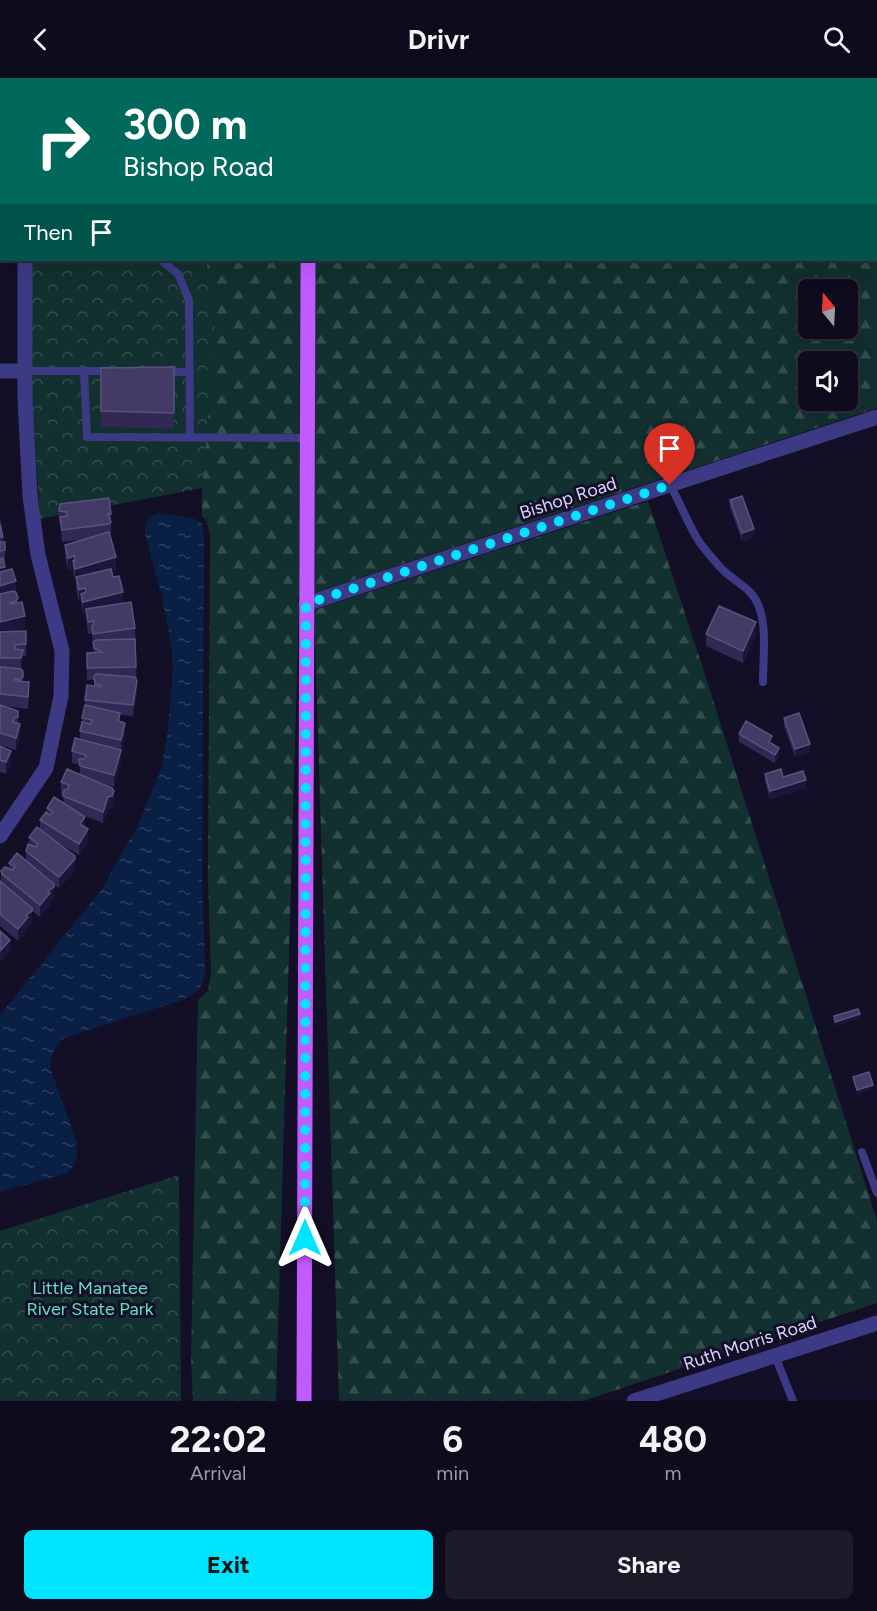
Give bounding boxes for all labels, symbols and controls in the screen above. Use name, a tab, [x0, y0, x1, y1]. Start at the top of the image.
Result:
icon: back	[24, 23, 57, 56]
text: Drivr	[408, 23, 469, 56]
icon: search	[820, 23, 853, 56]
text: 300 m	[123, 99, 247, 150]
icon: right	[24, 102, 102, 180]
text: Bishop Road	[123, 150, 274, 183]
icon: arrive	[85, 216, 118, 249]
text: Then	[24, 219, 73, 246]
north arrow	[798, 279, 858, 339]
map controls	[798, 279, 858, 411]
button: sound	[798, 351, 858, 411]
pin	[644, 423, 695, 485]
icon: arrive	[653, 432, 686, 465]
street label: Bishop Road	[517, 472, 619, 524]
position arrow	[273, 1206, 337, 1270]
park label: Little Manatee River State Park	[26, 1277, 154, 1320]
street label: Ruth Morris Road	[681, 1311, 819, 1375]
text: 22:02	[170, 1418, 267, 1461]
text: 6	[442, 1418, 463, 1461]
text: 480	[639, 1418, 707, 1461]
text: Arrival	[190, 1461, 246, 1485]
text: min	[436, 1461, 469, 1485]
text: m	[665, 1461, 682, 1485]
button: Exit	[24, 1530, 433, 1599]
button: Share	[445, 1530, 853, 1599]

